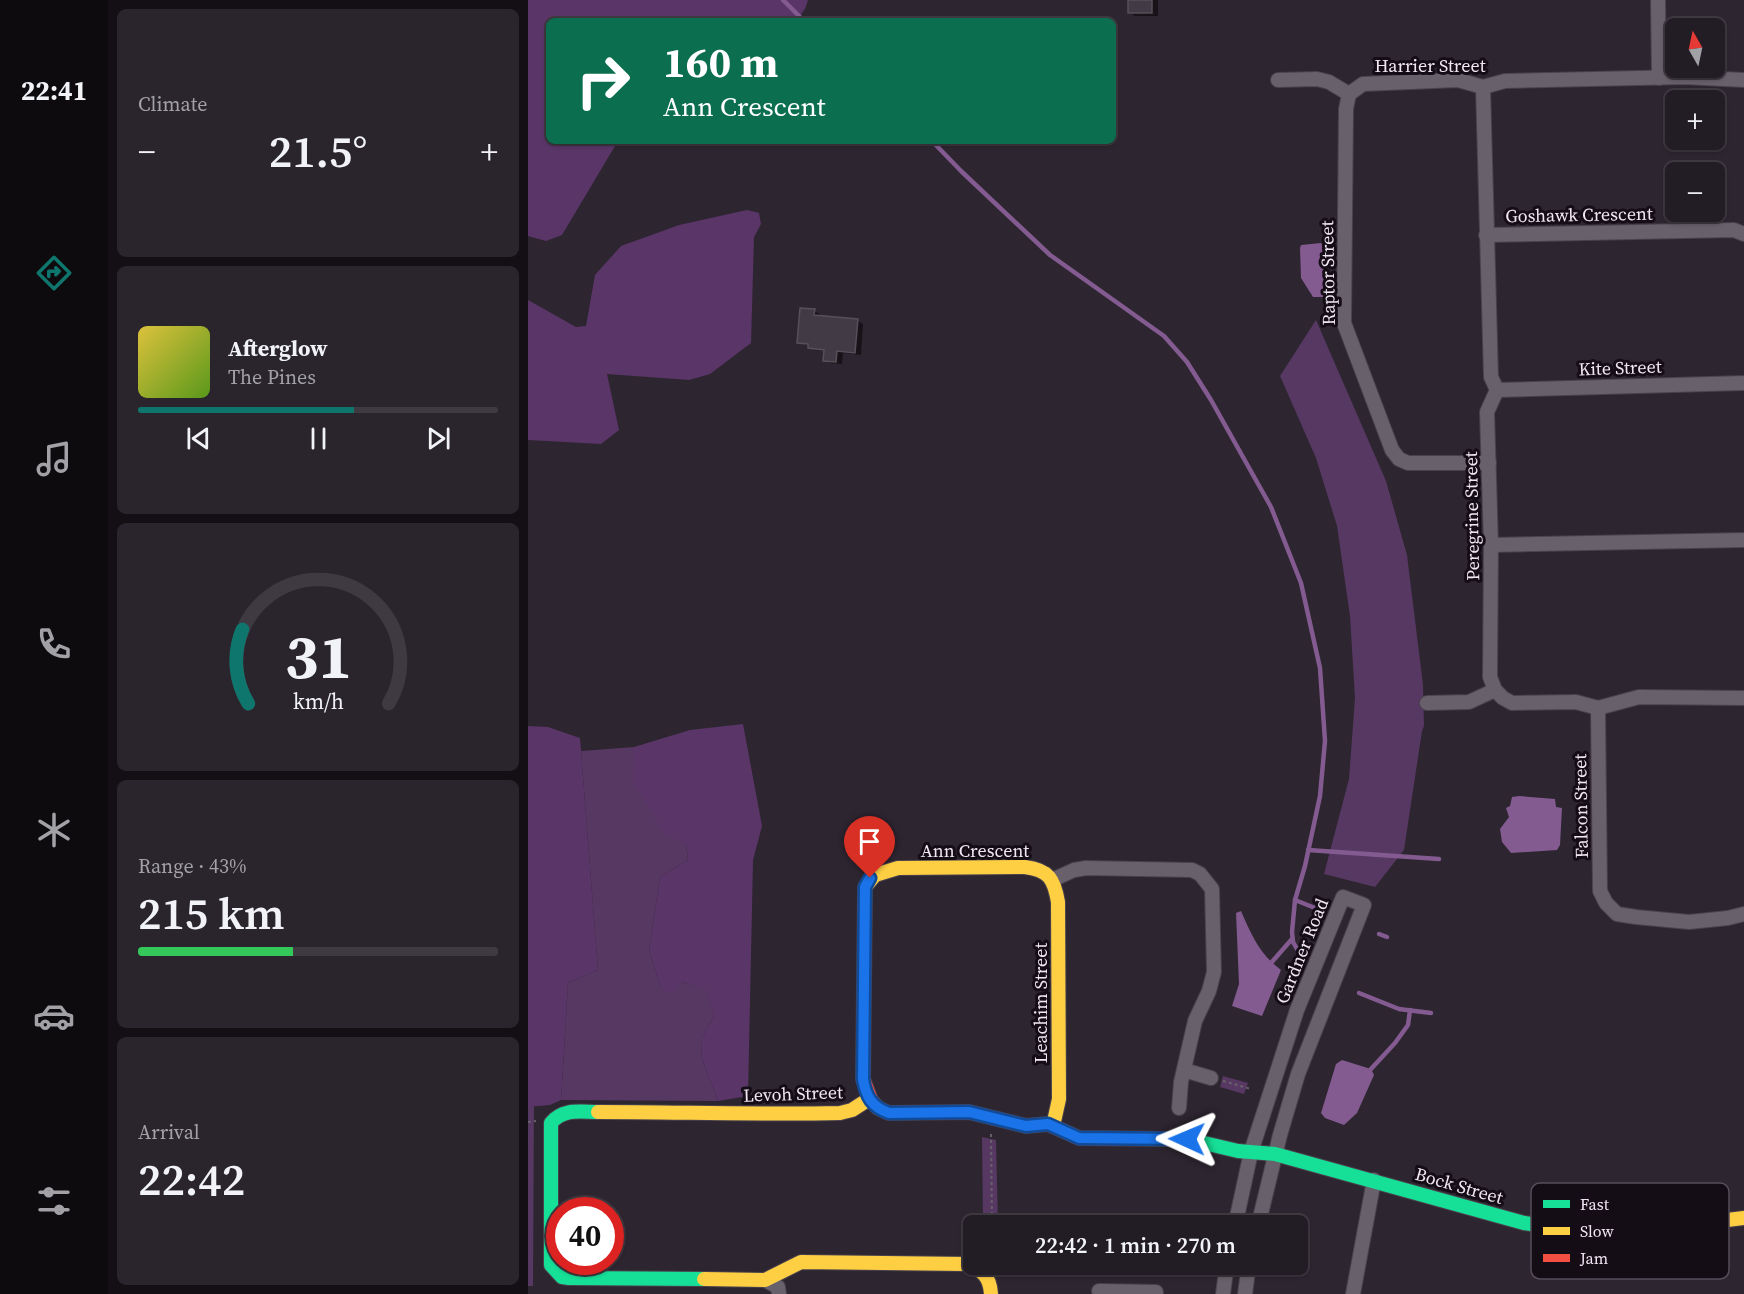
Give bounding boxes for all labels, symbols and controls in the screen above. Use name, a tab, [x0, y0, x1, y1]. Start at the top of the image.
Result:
north arrow	[1665, 18, 1725, 78]
map controls	[1665, 18, 1725, 222]
text: 160 m	[663, 33, 778, 91]
icon: right	[564, 42, 642, 120]
street label: Harrier Street	[1374, 53, 1486, 78]
text: 22:41	[21, 72, 87, 109]
text: Ann Crescent	[663, 88, 826, 125]
text: Climate	[138, 90, 207, 118]
button: +	[1665, 90, 1725, 150]
text: 21.5°	[269, 120, 367, 182]
text: −	[138, 129, 156, 174]
text: +	[481, 129, 498, 174]
button: −	[1665, 162, 1725, 222]
street label: Goshawk Crescent	[1505, 201, 1653, 228]
street label: Raptor Street	[1314, 220, 1341, 326]
icon: directions	[33, 252, 75, 294]
text: Afterglow	[228, 333, 328, 363]
street label: Kite Street	[1578, 354, 1662, 381]
text: The Pines	[228, 363, 316, 391]
icon: previous	[182, 422, 215, 455]
icon: pause	[302, 422, 335, 455]
icon: next	[422, 422, 455, 455]
icon: music	[33, 438, 75, 480]
street label: Peregrine Street	[1458, 451, 1485, 581]
text: 31	[284, 613, 352, 699]
icon: phone	[33, 623, 75, 665]
text: km/h	[292, 687, 344, 716]
street label: Falcon Street	[1567, 753, 1594, 858]
icon: climate	[33, 809, 75, 851]
pin	[844, 816, 895, 878]
icon: arrive	[853, 825, 886, 858]
street label: Ann Crescent	[921, 838, 1029, 863]
text: Range · 43%	[138, 852, 247, 880]
text: 215 km	[138, 882, 285, 944]
street label: Gardner Road	[1269, 894, 1334, 1007]
street label: Leachim Street	[1028, 943, 1053, 1063]
icon: car	[33, 995, 75, 1037]
street label: Levoh Street	[743, 1079, 843, 1108]
position arrow	[1155, 1107, 1219, 1171]
text: Arrival	[138, 1118, 200, 1146]
text: 22:42	[138, 1148, 245, 1210]
street label: Bock Street	[1412, 1161, 1506, 1210]
icon: filters	[33, 1180, 75, 1222]
legend	[1531, 1183, 1729, 1279]
text: Fast	[1580, 1193, 1610, 1215]
speed limit sign: 40	[546, 1197, 624, 1275]
text: Slow	[1580, 1220, 1615, 1242]
text: 22:42 · 1 min · 270 m	[1035, 1230, 1236, 1260]
text: Jam	[1579, 1247, 1608, 1269]

